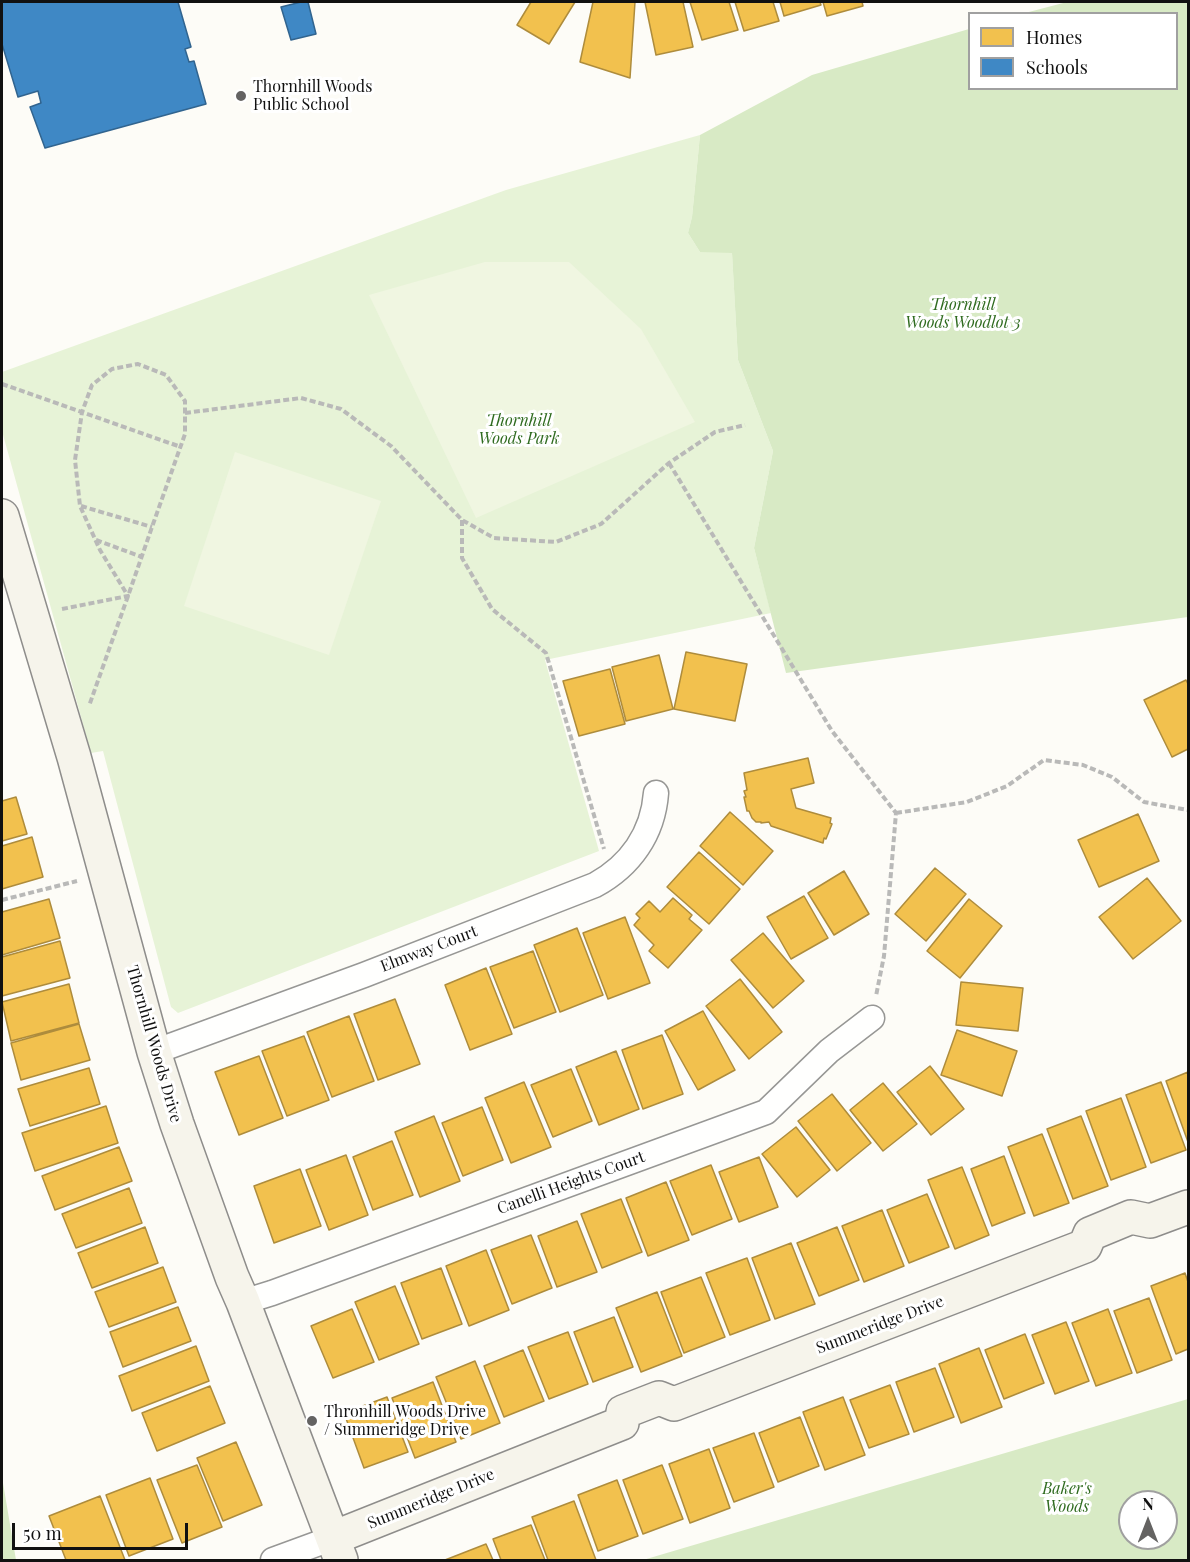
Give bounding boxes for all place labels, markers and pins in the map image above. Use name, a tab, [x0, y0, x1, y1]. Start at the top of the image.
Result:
place label: Thornhill Woods Public School	[253, 77, 372, 115]
marker: Thornhill Woods Public School	[234, 89, 248, 103]
place label: Thronhill Woods Drive / Summeridge Drive	[324, 1402, 486, 1440]
marker: Thronhill Woods Drive / Summeridge Drive	[305, 1414, 319, 1428]

